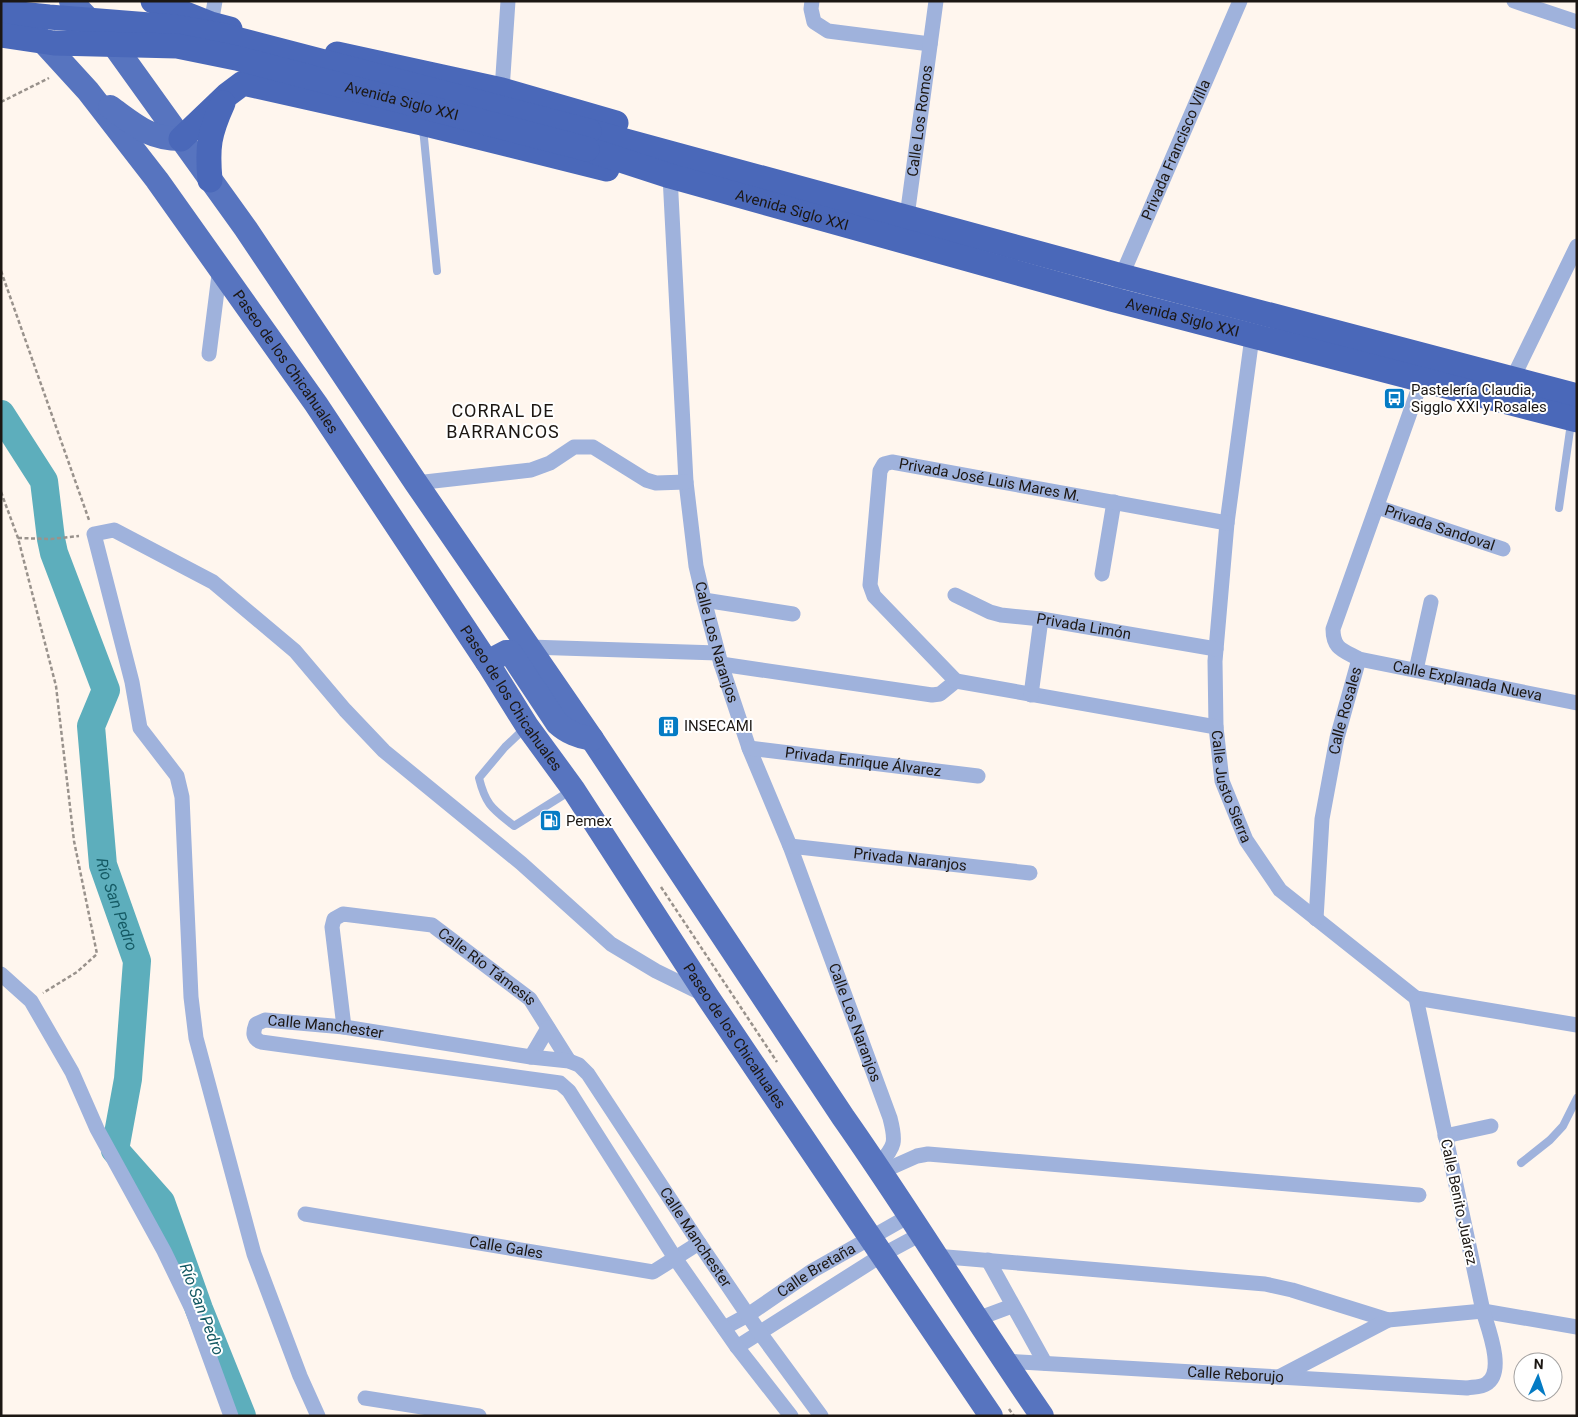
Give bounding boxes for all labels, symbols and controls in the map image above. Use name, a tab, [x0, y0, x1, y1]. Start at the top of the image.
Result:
street label: Calle Los Romos	[903, 64, 936, 178]
street label: Privada Francisco Villa	[1138, 77, 1214, 223]
street label: Avenida Siglo XXI	[343, 78, 460, 124]
street label: Avenida Siglo XXI	[733, 186, 851, 234]
street label: Paseo de los Chicahuales	[229, 287, 342, 437]
street label: Avenida Siglo XXI	[1124, 294, 1241, 341]
place label: Pastelería Claudia, Sigglo XXI y Rosales	[1411, 381, 1547, 416]
bus stop icon: Pastelería Claudia, Sigglo XXI y Rosales	[1383, 387, 1407, 411]
district label: CORRAL DE BARRANCOS	[446, 400, 560, 442]
street label: Privada José Luis Mares M.	[898, 454, 1082, 505]
street label: Privada Sandoval	[1382, 501, 1497, 555]
street label: Calle Los Naranjos	[691, 580, 742, 705]
street label: Privada Limón	[1035, 609, 1133, 643]
street label: Paseo de los Chicahuales	[456, 622, 566, 775]
street label: Calle Explanada Nueva	[1391, 657, 1544, 705]
street label: Calle Rosales	[1325, 665, 1365, 756]
building icon: INSECAMI	[656, 714, 680, 738]
place label: INSECAMI	[684, 717, 753, 735]
street label: Calle Justo Sierra	[1207, 729, 1255, 845]
street label: Privada Enrique Álvarez	[784, 743, 942, 780]
fuel station icon: Pemex	[538, 809, 562, 833]
place label: Pemex	[566, 812, 612, 830]
street label: Privada Naranjos	[853, 844, 968, 875]
water label: Río San Pedro	[93, 857, 142, 953]
street label: Calle Río Támesis	[434, 924, 541, 1008]
street label: Paseo de los Chicahuales	[679, 960, 790, 1112]
street label: Calle Los Naranjos	[825, 961, 885, 1084]
street label: Calle Manchester	[267, 1011, 385, 1042]
street label: Calle Benito Juárez	[1437, 1137, 1481, 1267]
street label: Calle Manchester	[656, 1184, 735, 1291]
street label: Calle Gales	[468, 1233, 545, 1263]
street label: Calle Bretaña	[774, 1239, 859, 1301]
water label: Río San Pedro	[176, 1260, 228, 1358]
north arrow	[1513, 1352, 1563, 1402]
text: N	[1533, 1356, 1544, 1372]
street label: Calle Reborujo	[1187, 1363, 1284, 1386]

